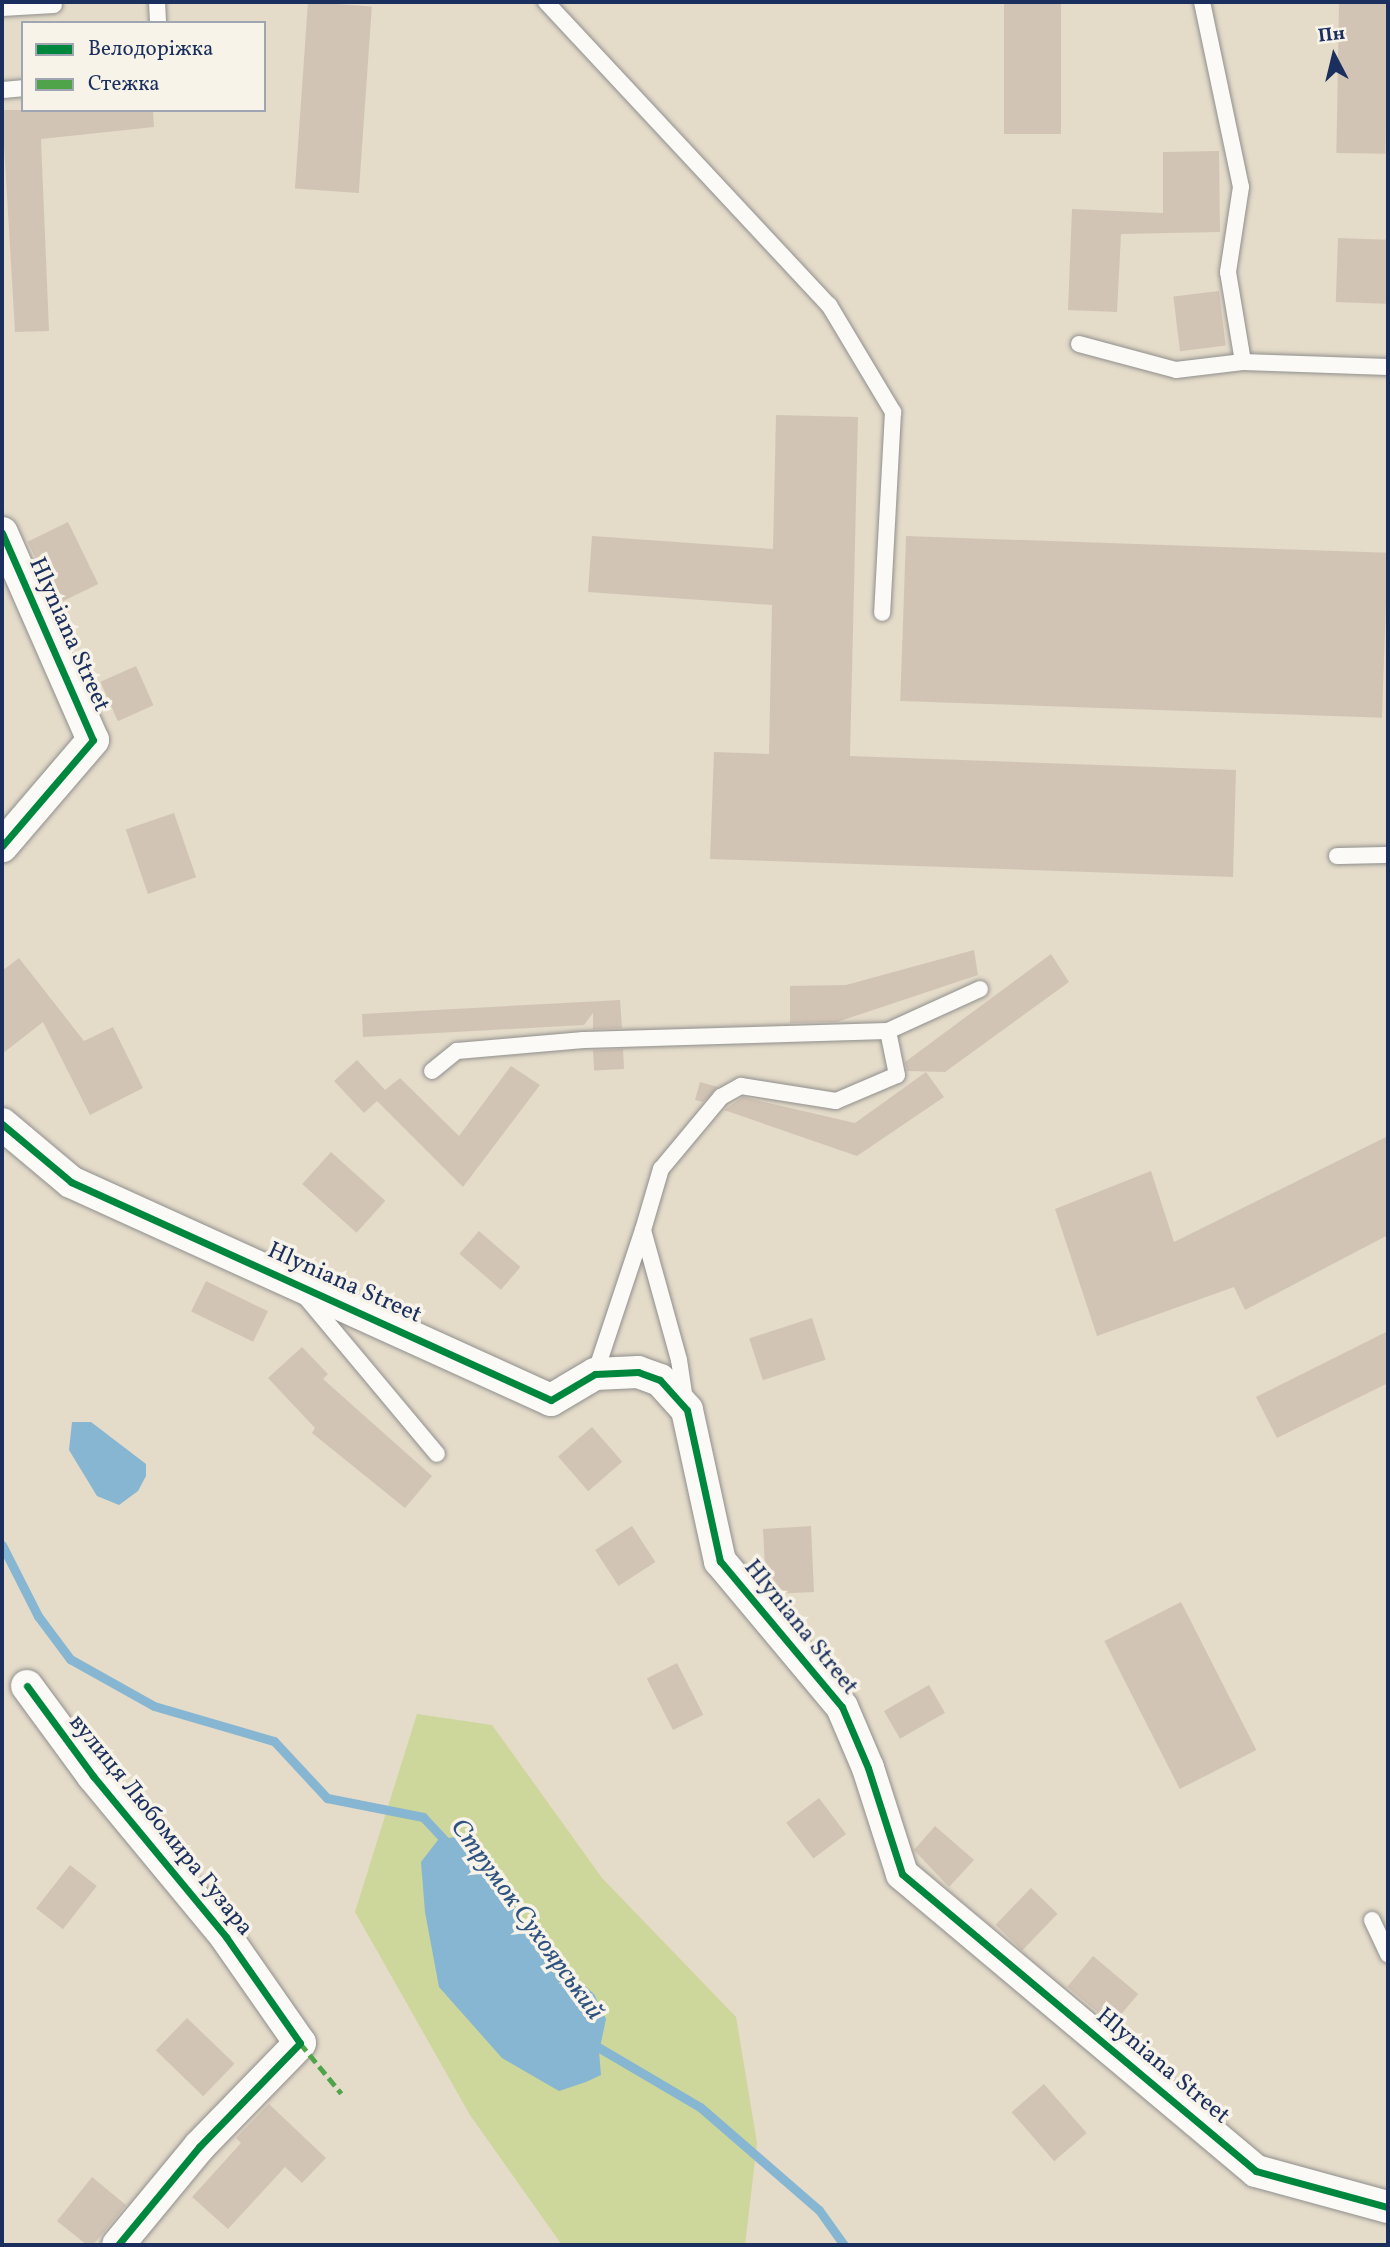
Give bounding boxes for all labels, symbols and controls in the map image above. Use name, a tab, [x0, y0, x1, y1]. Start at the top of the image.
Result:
legend	[21, 21, 266, 112]
north arrow	[1299, 21, 1369, 91]
text: Пн	[1316, 21, 1346, 50]
text: Велодоріжка	[88, 35, 213, 64]
text: Стежка	[88, 70, 160, 99]
street label: Hlyniana Street	[21, 553, 115, 717]
street label: Hlyniana Street	[262, 1237, 426, 1331]
street label: Hlyniana Street	[737, 1555, 863, 1701]
street label: вулиця Любомира Гузара	[62, 1709, 258, 1943]
water label: Струмок Сухоярський	[442, 1813, 610, 2027]
street label: Hlyniana Street	[1089, 2003, 1235, 2131]

